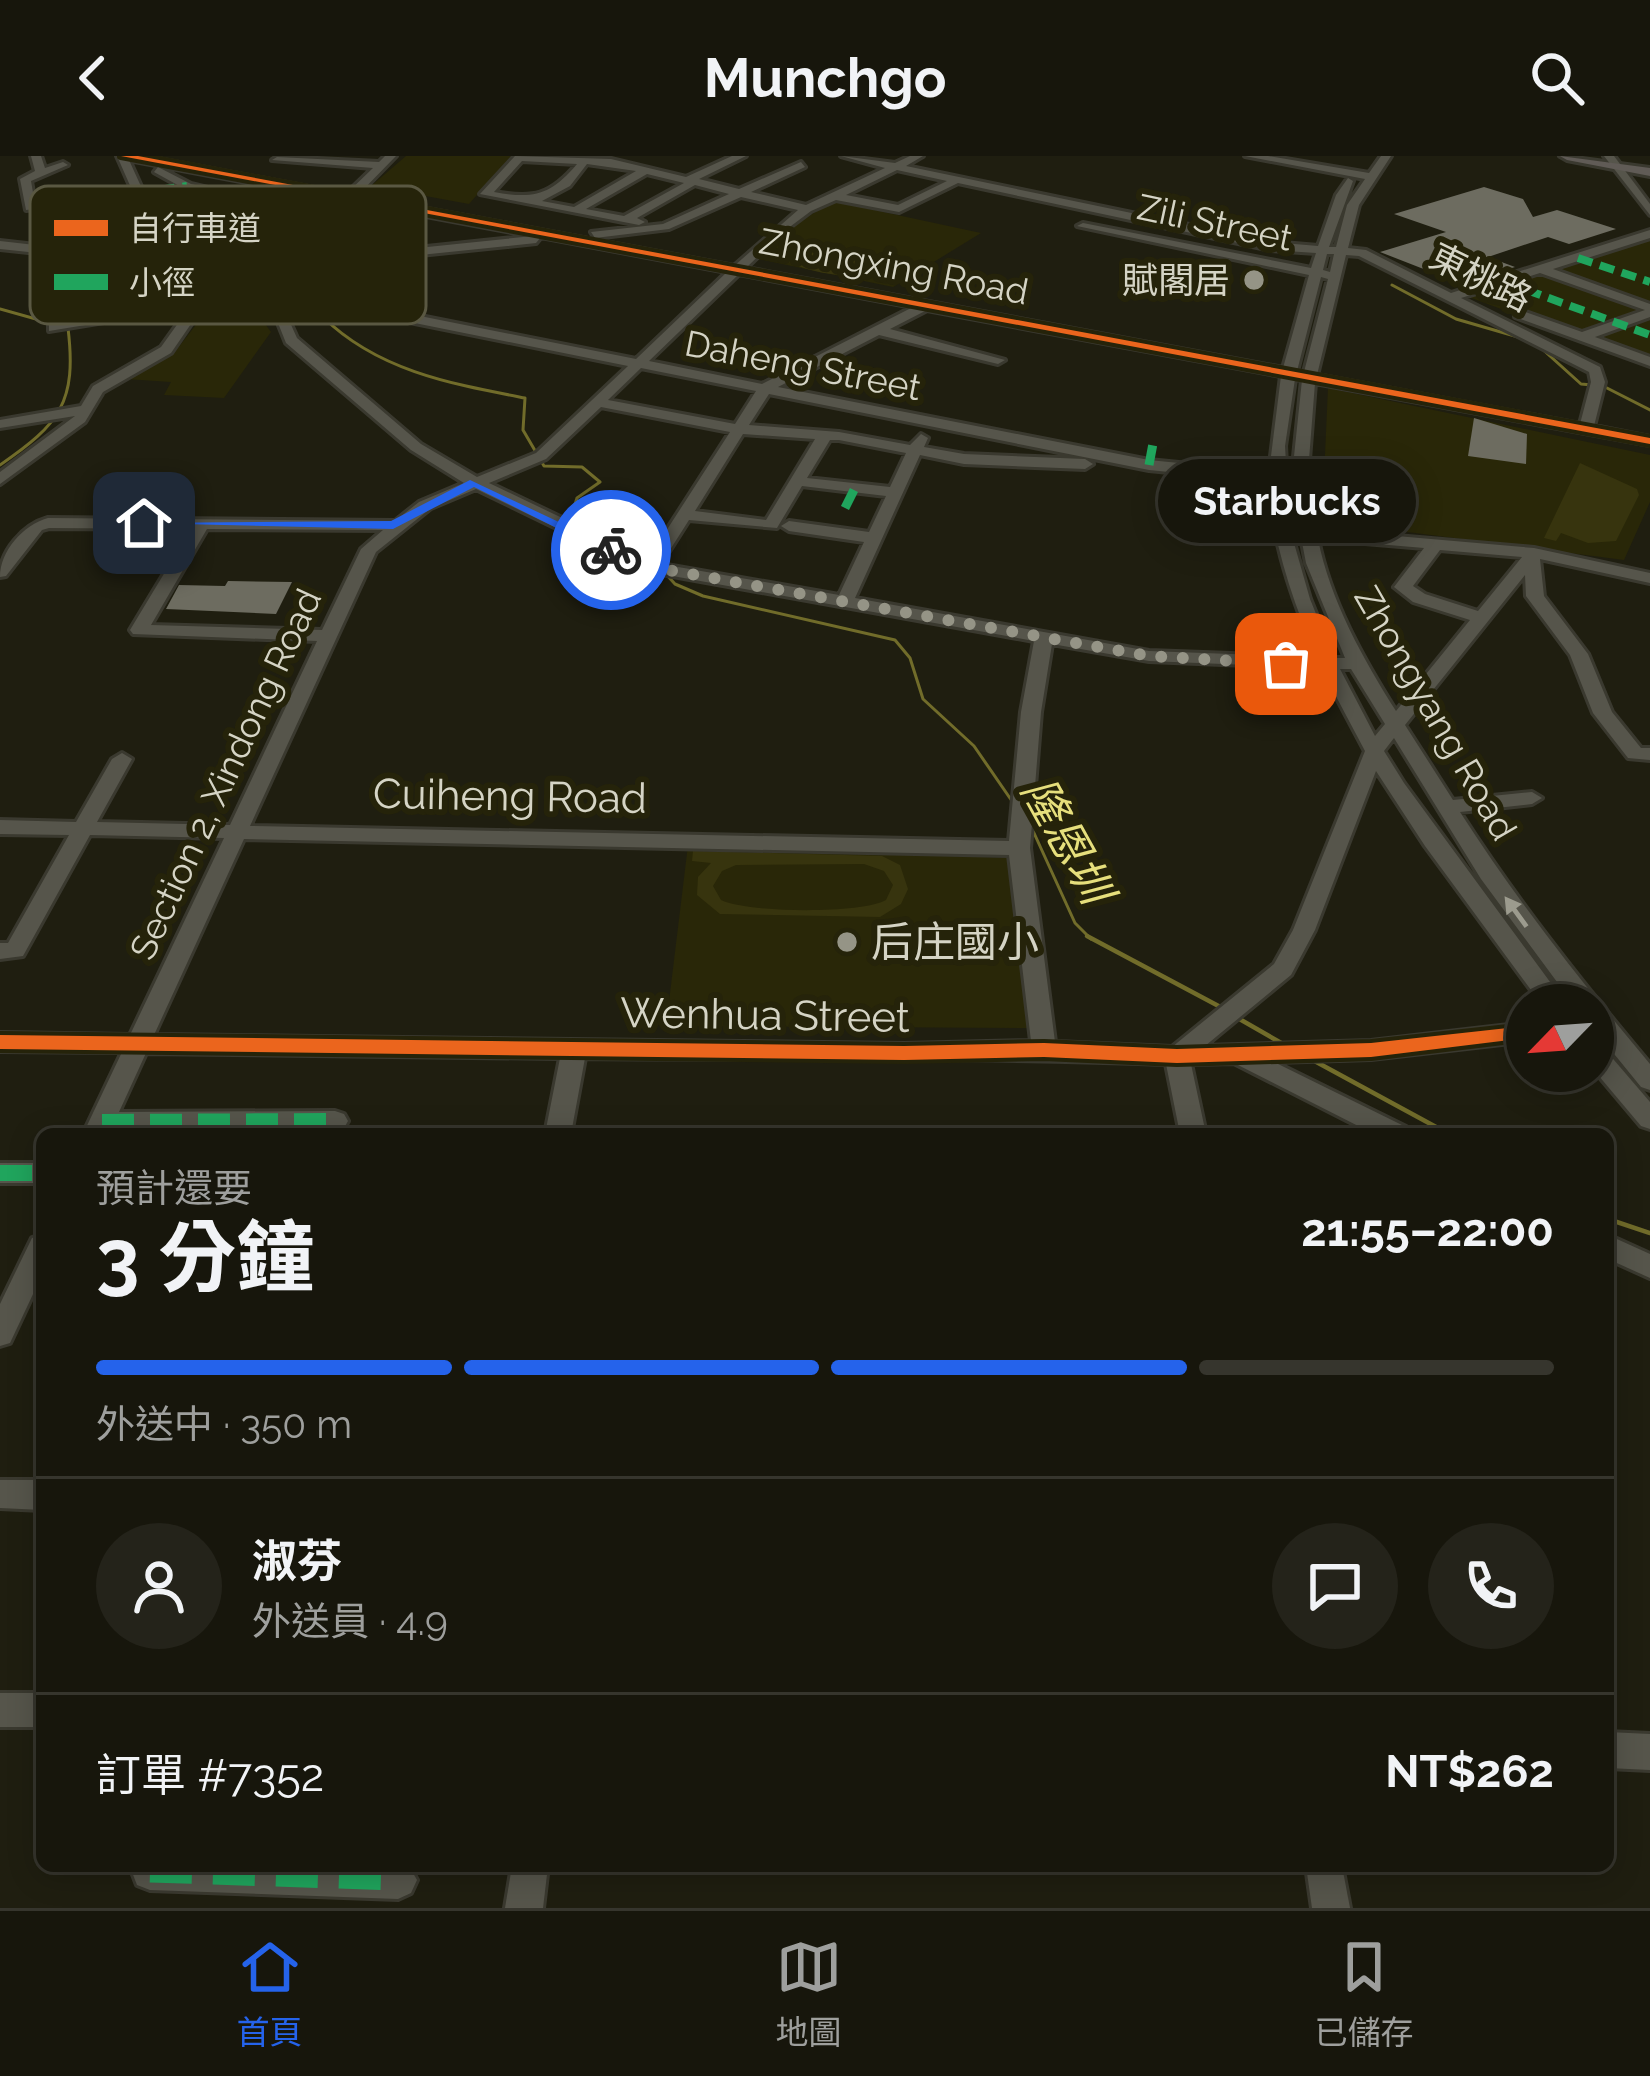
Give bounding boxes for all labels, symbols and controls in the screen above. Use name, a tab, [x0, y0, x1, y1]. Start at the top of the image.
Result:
icon: back	[60, 45, 126, 111]
icon: search	[1524, 45, 1590, 111]
text: Munchgo	[704, 46, 946, 110]
street label: Zili Street	[1134, 185, 1296, 259]
legend	[30, 186, 426, 324]
text: 自行車道	[129, 209, 261, 248]
street label: Zhongxing Road	[756, 219, 1032, 313]
street label: 東桃路	[1423, 234, 1539, 320]
place label: 賦閣居	[1122, 259, 1230, 301]
text: 小徑	[129, 263, 195, 302]
marker: 賦閣居	[1241, 267, 1267, 293]
street label: Daheng Street	[681, 322, 925, 408]
callout: Starbucks	[1157, 460, 1415, 544]
pin	[93, 472, 195, 574]
text: Starbucks	[1193, 478, 1381, 524]
icon: home	[111, 490, 177, 556]
courier	[551, 490, 671, 610]
icon: bike	[578, 517, 644, 583]
street label: Zhongyang Road	[1346, 579, 1526, 847]
street label: Section 2, Xindong Road	[121, 582, 329, 966]
pin	[1235, 613, 1337, 715]
icon: bag	[1253, 631, 1319, 697]
water label: 隆恩圳	[1011, 768, 1126, 917]
street label: Cuiheng Road	[373, 769, 647, 823]
one-way arrow	[1505, 896, 1528, 928]
place label: 后庄國小	[871, 918, 1039, 967]
marker: 后庄國小	[834, 929, 860, 955]
north arrow	[1506, 984, 1614, 1092]
map controls	[1506, 984, 1614, 1092]
street label: Wenhua Street	[620, 988, 910, 1042]
text: 預計還要	[96, 1165, 252, 1211]
text: 21:55–22:00	[1301, 1204, 1554, 1257]
text: 3 分鐘	[96, 1212, 314, 1303]
text: 外送中 · 350 m	[96, 1401, 352, 1447]
button: person	[96, 1523, 222, 1649]
button: chat	[1272, 1523, 1398, 1649]
button: phone	[1428, 1523, 1554, 1649]
text: 淑芬	[252, 1535, 342, 1588]
text: 外送員 · 4.9	[252, 1598, 448, 1644]
text: NT$262	[1385, 1745, 1554, 1798]
text: 訂單 #7352	[96, 1749, 324, 1802]
tab: 首頁	[237, 1934, 303, 2054]
tab: 地圖	[776, 1934, 842, 2054]
tab: 已儲存	[1315, 1934, 1414, 2054]

